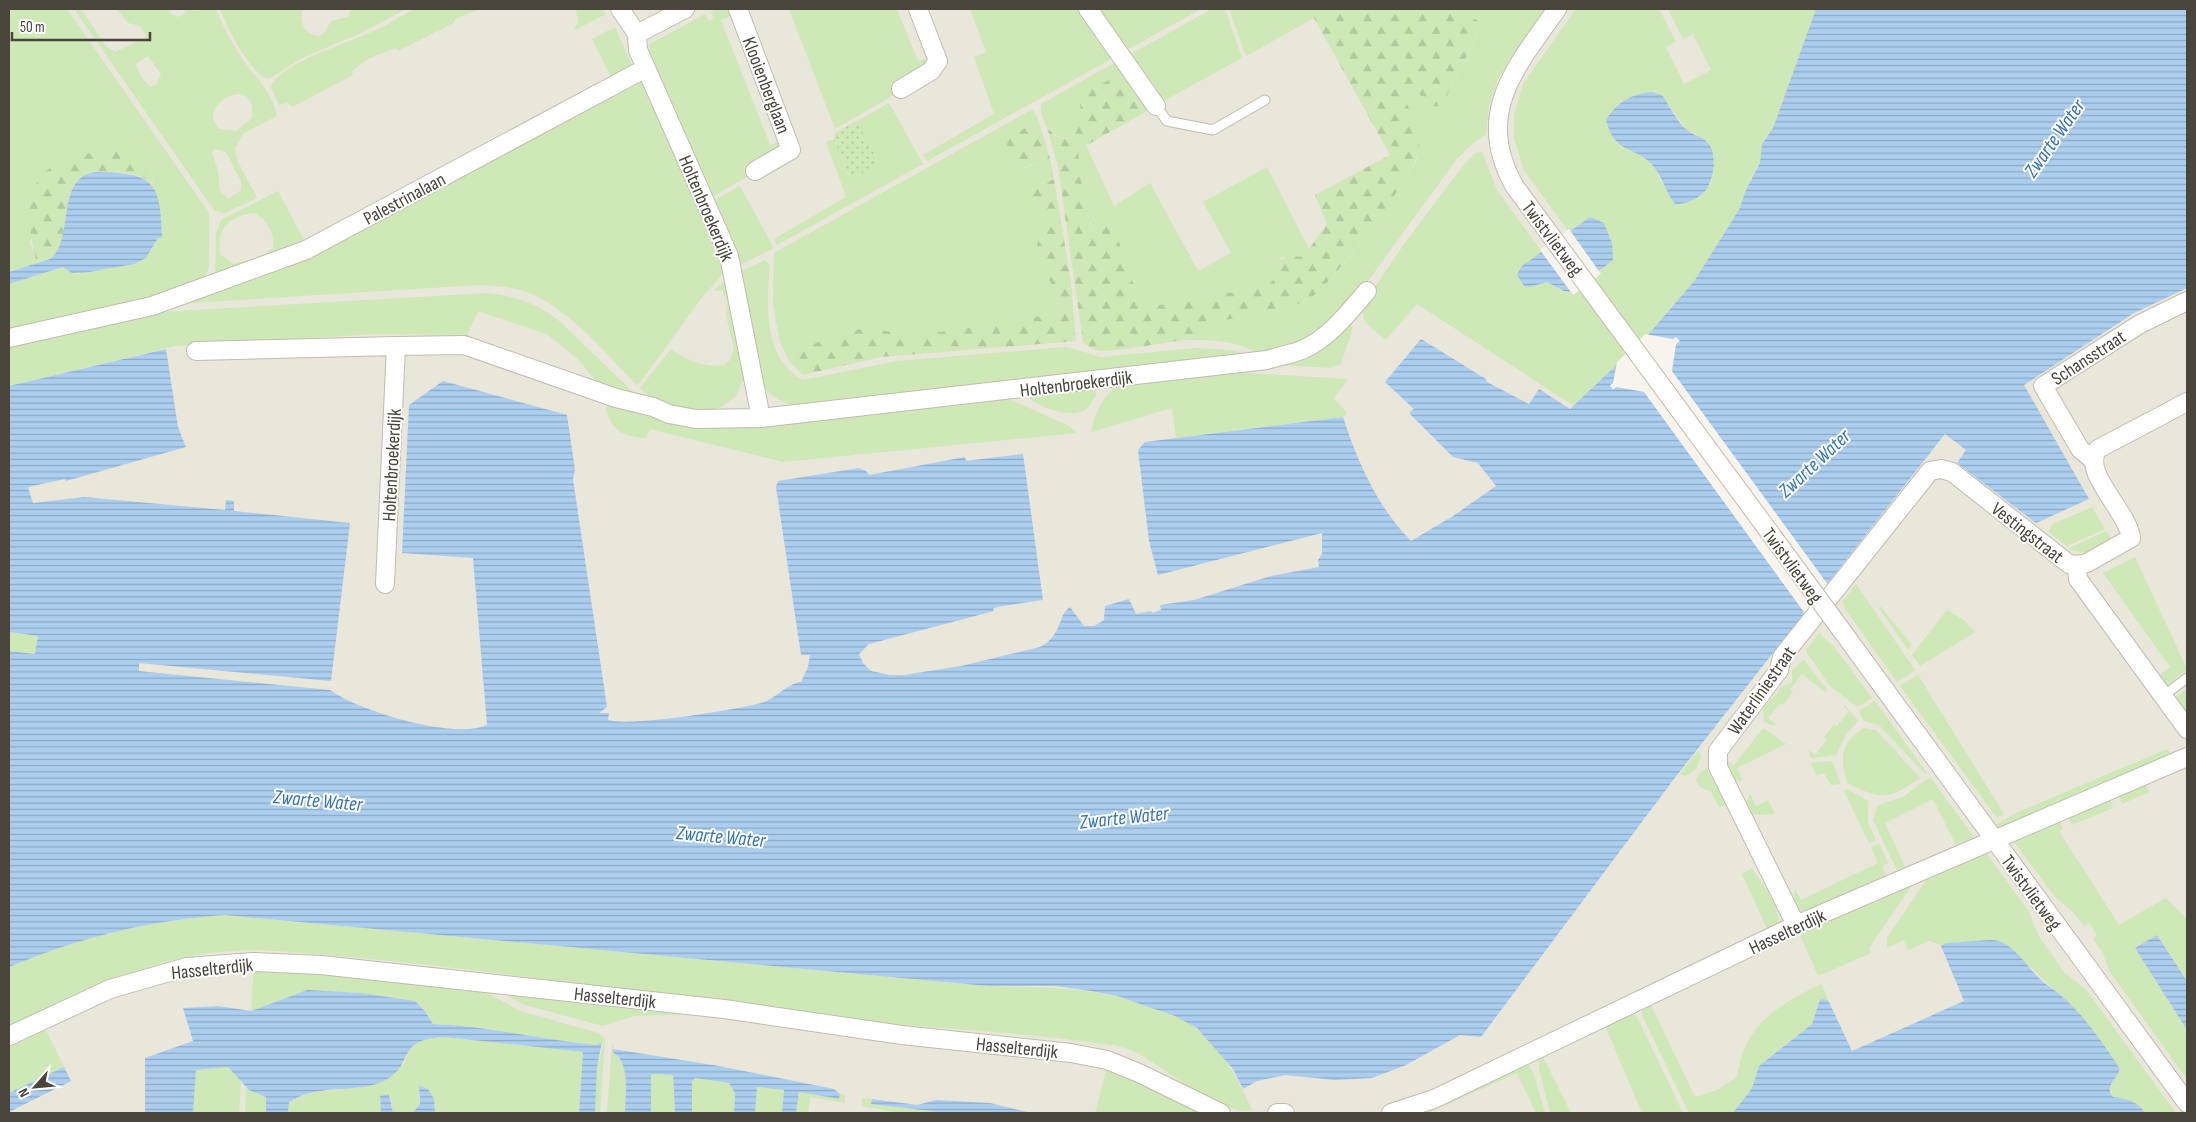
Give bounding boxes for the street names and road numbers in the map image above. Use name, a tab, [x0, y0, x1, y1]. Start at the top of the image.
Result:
street label: Klooienberglaan	[737, 34, 795, 137]
street label: Holtenbroekerdijk	[673, 152, 739, 266]
street label: Palestrinalaan	[360, 168, 450, 231]
street label: Twistvlietweg	[1516, 197, 1588, 281]
street label: Schansstraat	[2047, 326, 2131, 391]
street label: Holtenbroekerdijk	[1019, 366, 1134, 403]
street label: Holtenbroekerdijk	[378, 407, 407, 522]
street label: Vestingstraat	[1986, 498, 2068, 569]
street label: Twistvlietweg	[1757, 524, 1827, 608]
street label: Waterliniestraat	[1723, 642, 1801, 740]
street label: Twistvlietweg	[1996, 851, 2066, 935]
street label: Hasselterdijk	[1746, 904, 1830, 960]
street label: Hasselterdijk	[170, 954, 255, 985]
street label: Hasselterdijk	[573, 983, 658, 1014]
street label: Hasselterdijk	[975, 1033, 1060, 1064]

